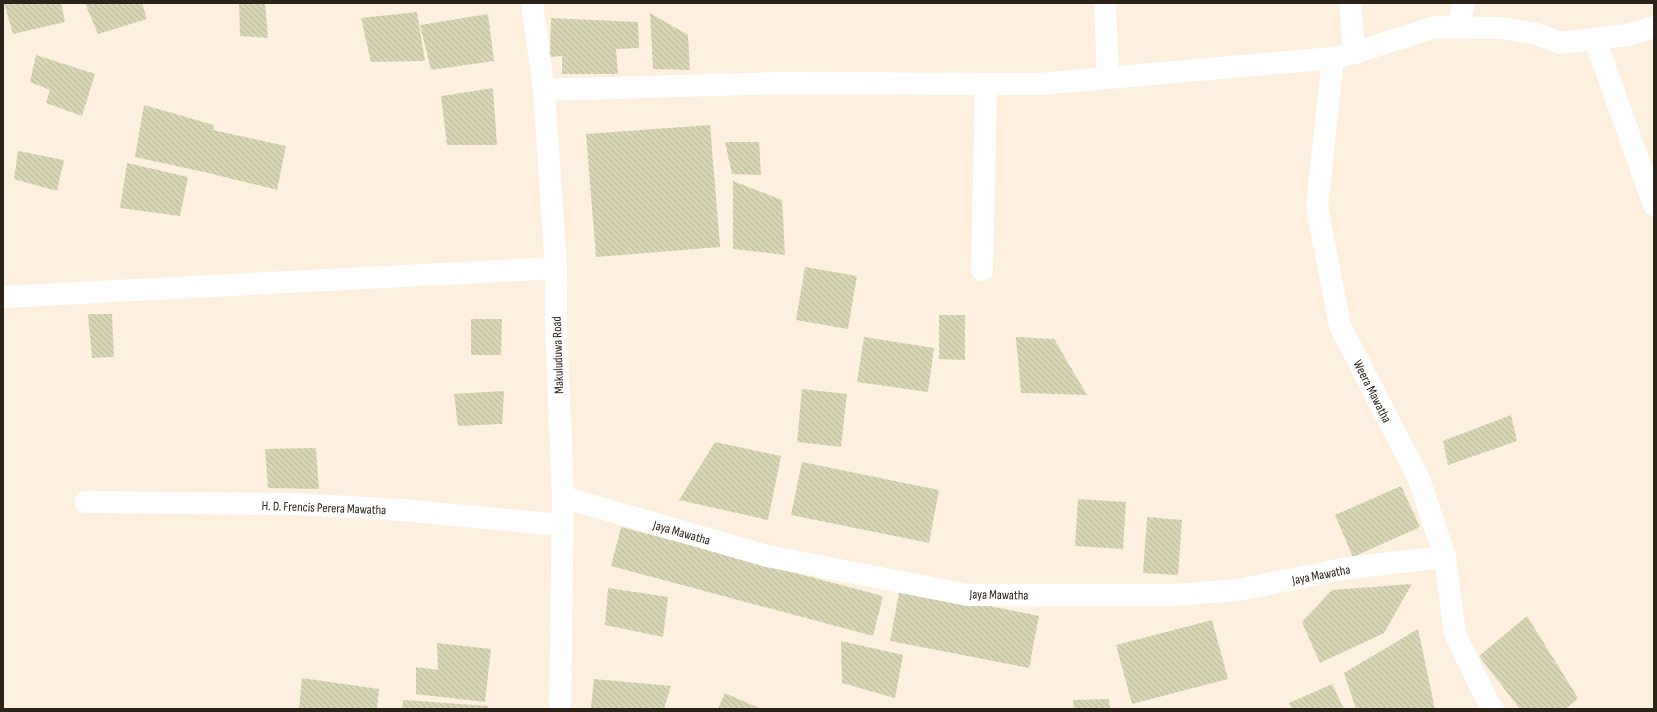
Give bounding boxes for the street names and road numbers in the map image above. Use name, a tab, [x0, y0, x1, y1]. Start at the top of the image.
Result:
street label: Makuluduwa Road	[549, 316, 567, 394]
street label: Weera Mawatha	[1349, 357, 1395, 426]
street label: H. D. Frencis Perera Mawatha	[261, 498, 387, 518]
street label: Jaya Mawatha	[650, 517, 712, 549]
street label: Jaya Mawatha	[1290, 562, 1352, 589]
street label: Jaya Mawatha	[968, 586, 1029, 604]

